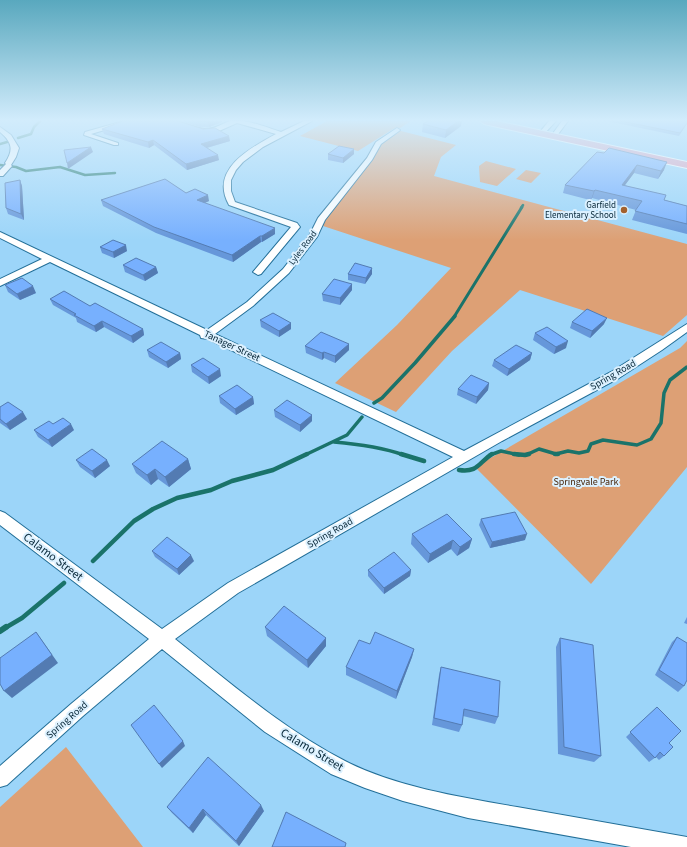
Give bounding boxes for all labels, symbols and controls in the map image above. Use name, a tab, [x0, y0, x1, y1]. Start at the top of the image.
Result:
place label: Garfield Elementary School	[545, 199, 616, 222]
marker: Garfield Elementary School	[619, 205, 629, 215]
street label: Lyles Road	[286, 228, 320, 268]
street label: Tanager Street	[202, 327, 263, 365]
street label: Spring Road	[588, 356, 638, 394]
park label: Springvale Park	[553, 475, 619, 489]
street label: Spring Road	[305, 514, 355, 552]
street label: Calamo Street	[20, 529, 86, 585]
street label: Spring Road	[43, 698, 91, 742]
street label: Calamo Street	[277, 724, 347, 776]

